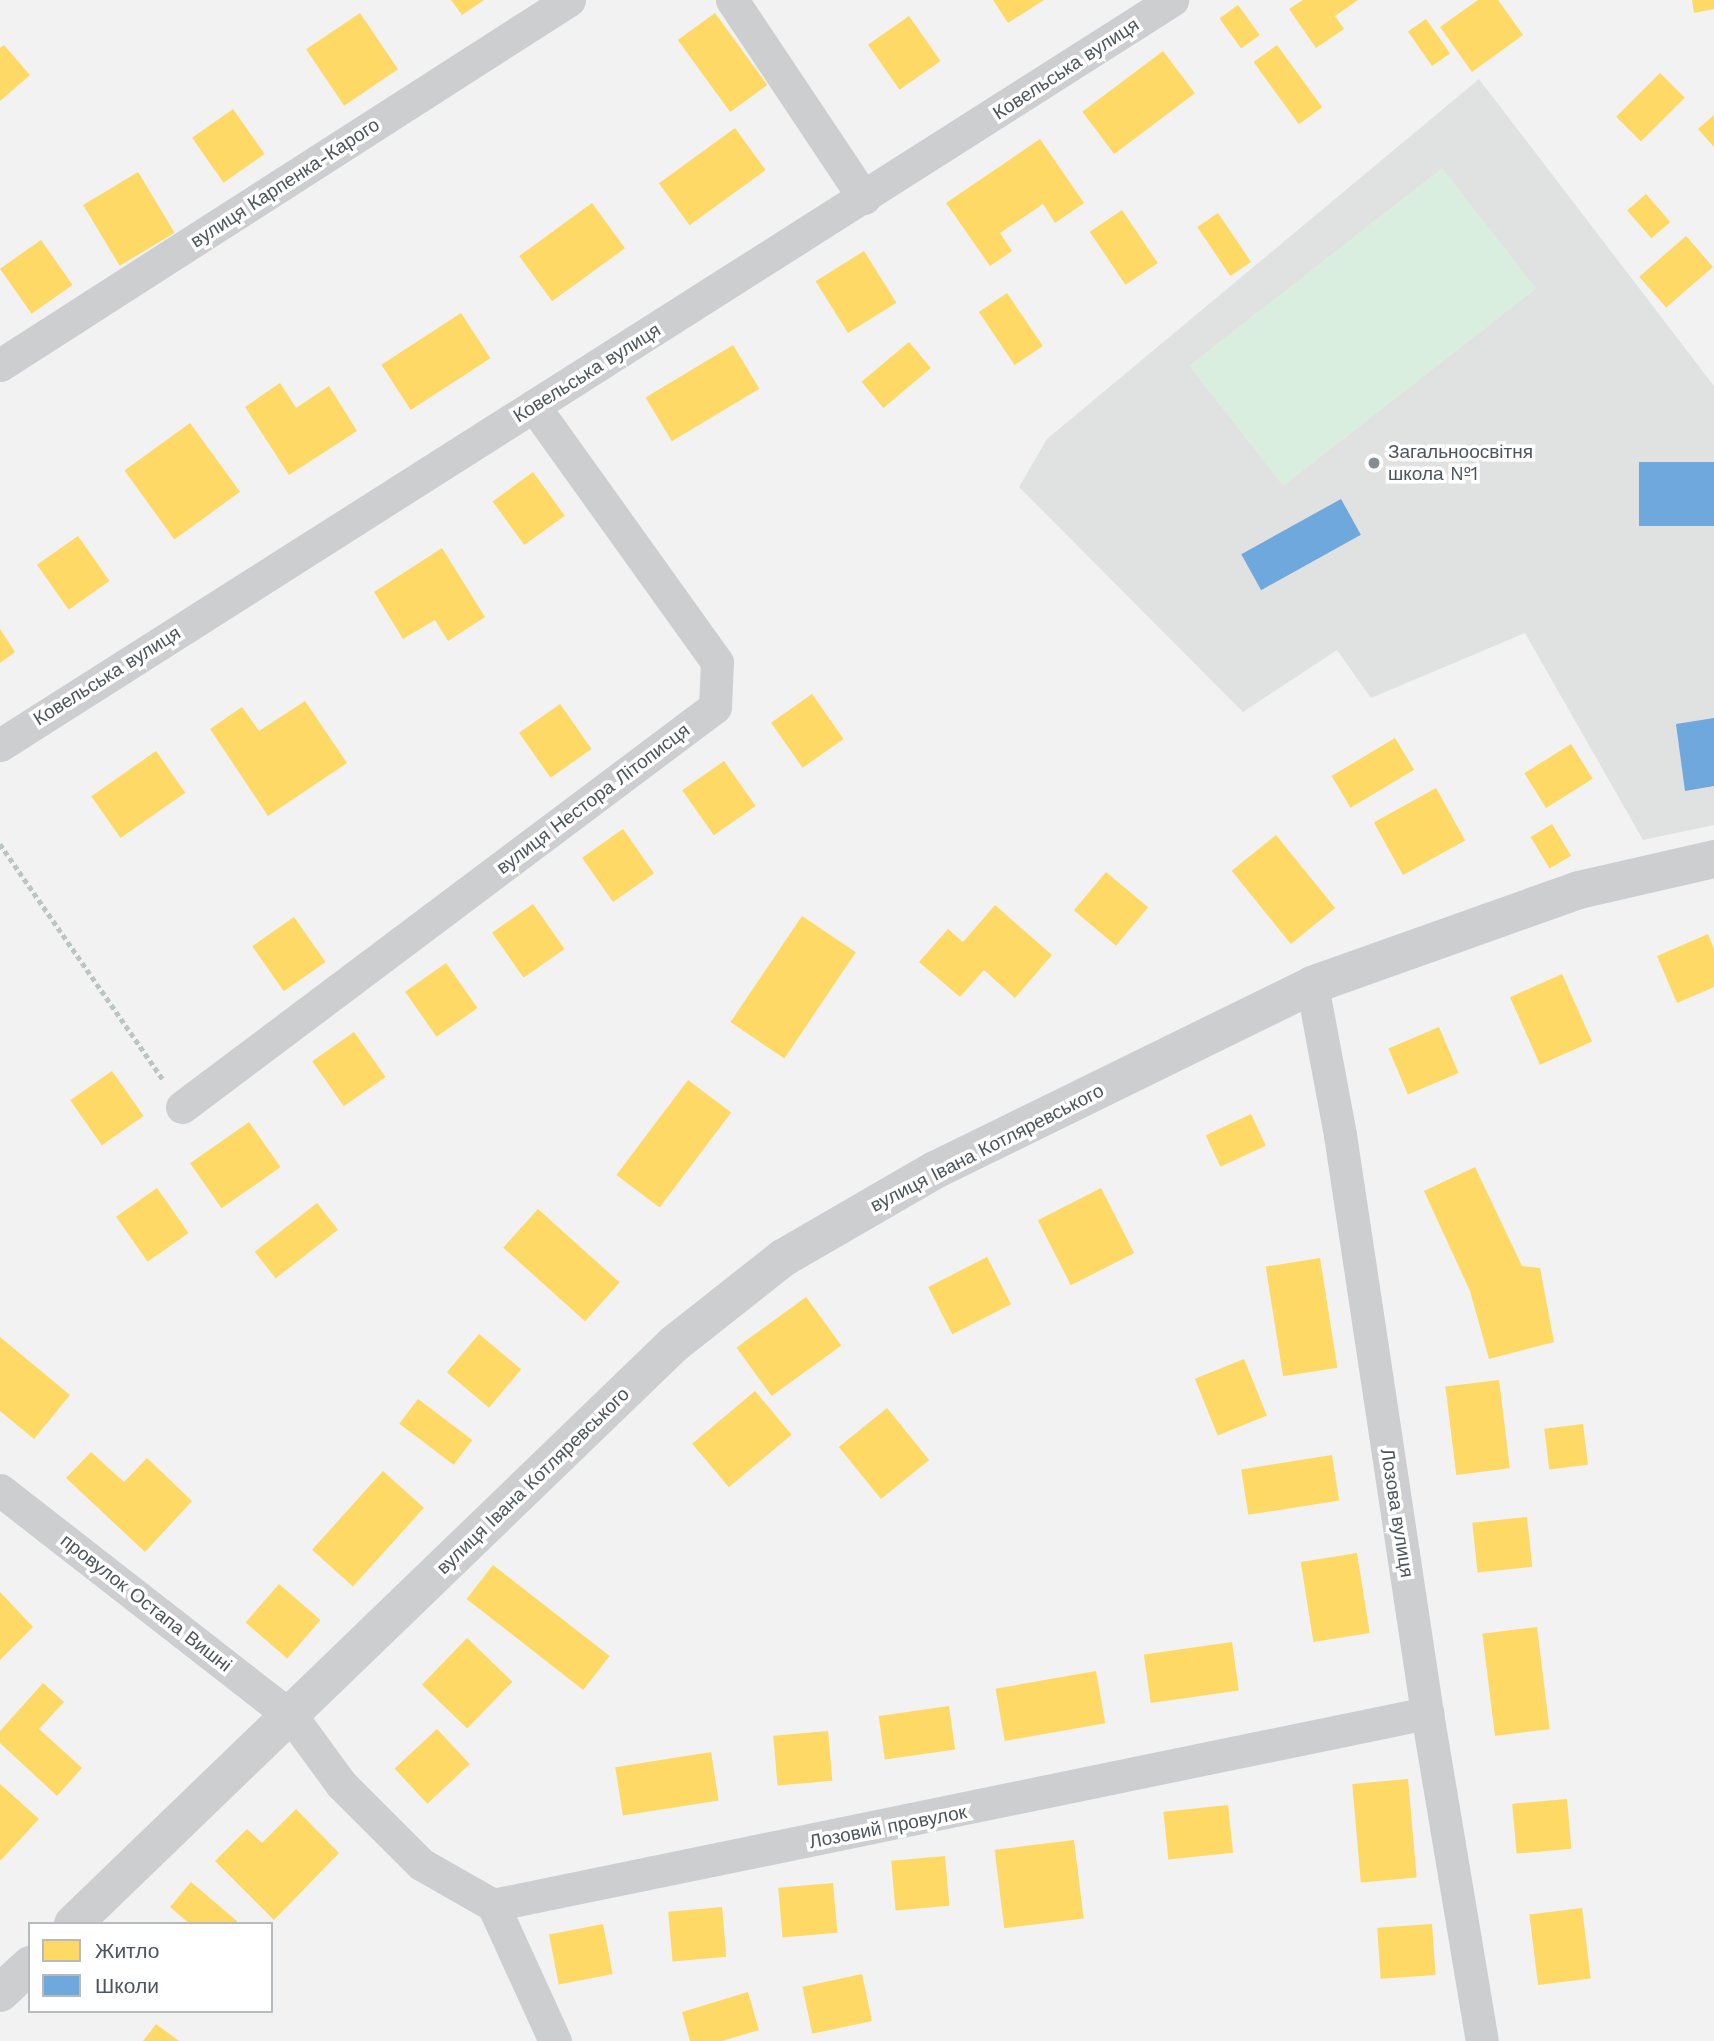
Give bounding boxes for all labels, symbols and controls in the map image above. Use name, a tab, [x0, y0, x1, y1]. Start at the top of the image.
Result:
street label: Ковельська вулиця	[989, 13, 1143, 125]
street label: вулиця Карпенка-Карого	[186, 113, 384, 253]
street label: Ковельська вулиця	[509, 318, 665, 428]
place label: Загальноосвітня школа №1	[1388, 441, 1533, 485]
marker: Загальноосвітня школа №1	[1366, 455, 1382, 471]
street label: Ковельська вулиця	[29, 621, 185, 731]
street label: вулиця Нестора Літописця	[492, 719, 694, 879]
street label: вулиця Івана Котляревського	[867, 1079, 1107, 1217]
street label: вулиця Івана Котляревського	[432, 1383, 634, 1579]
street label: Лозова вулиця	[1376, 1447, 1418, 1579]
street label: провулок Остапа Вишні	[56, 1529, 236, 1677]
street label: Лозовий провулок	[807, 1801, 969, 1853]
legend	[28, 1922, 273, 2013]
text: Житло	[95, 1938, 159, 1963]
text: Школи	[95, 1973, 159, 1998]

